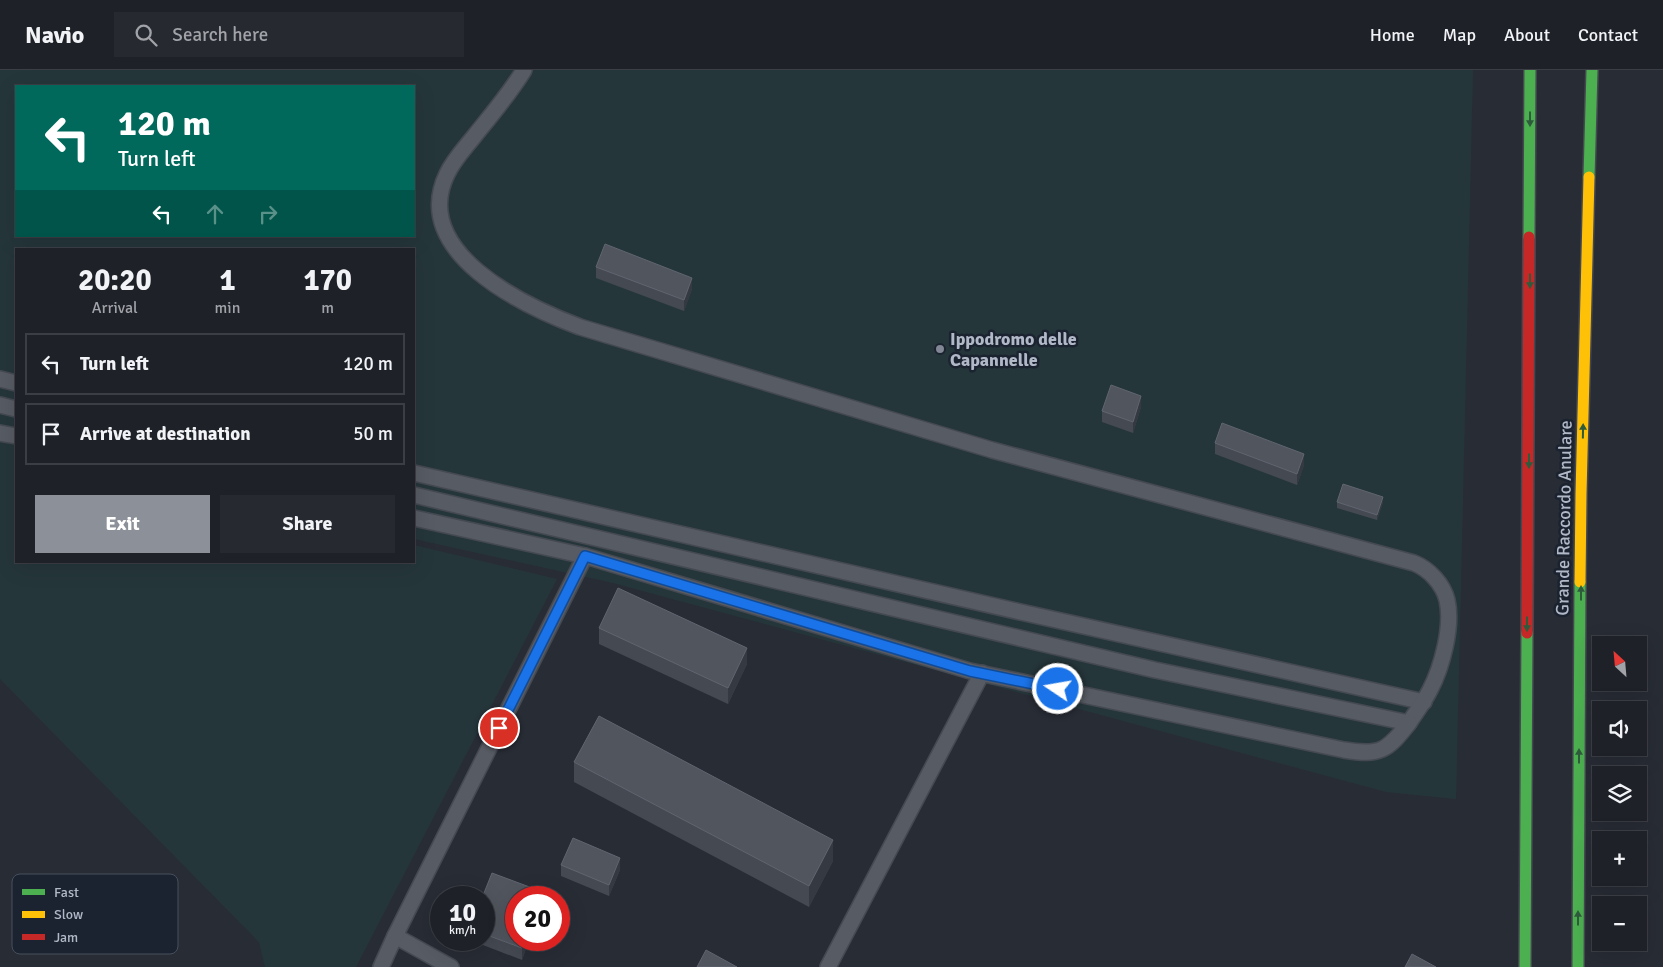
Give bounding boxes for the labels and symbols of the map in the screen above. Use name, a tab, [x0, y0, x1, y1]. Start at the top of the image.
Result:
one-way arrow	[1526, 111, 1534, 127]
one-way arrow	[1525, 273, 1533, 289]
place label: Ippodromo delle Capannelle	[950, 328, 1077, 371]
marker: Ippodromo delle Capannelle	[934, 343, 946, 355]
street label: Grande Raccordo Anulare	[1551, 420, 1577, 616]
one-way arrow	[1579, 423, 1587, 439]
one-way arrow	[1525, 453, 1533, 469]
one-way arrow	[1577, 585, 1585, 601]
one-way arrow	[1523, 616, 1531, 632]
north arrow	[1592, 636, 1648, 691]
position arrow	[1031, 662, 1083, 714]
pin	[478, 707, 520, 749]
one-way arrow	[1575, 748, 1583, 764]
legend	[12, 874, 178, 954]
text: Fast	[54, 884, 79, 901]
speed limit sign: 20	[505, 886, 570, 951]
text: Slow	[54, 906, 83, 923]
one-way arrow	[1574, 910, 1582, 926]
text: Jam	[54, 929, 78, 946]

